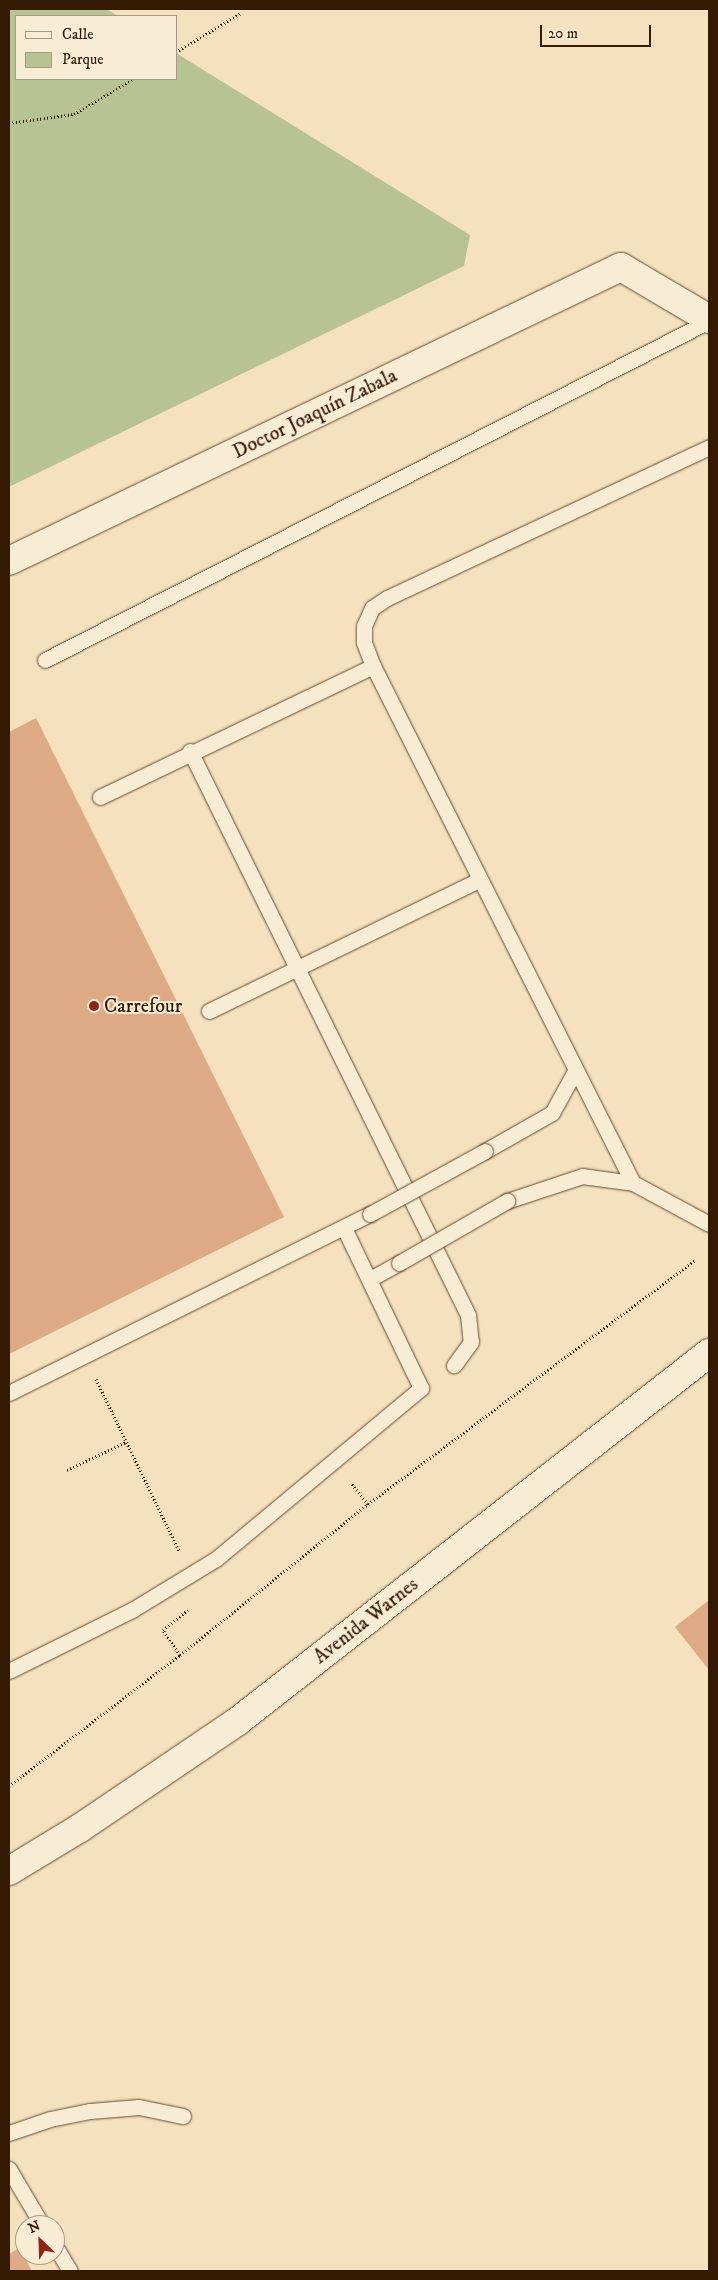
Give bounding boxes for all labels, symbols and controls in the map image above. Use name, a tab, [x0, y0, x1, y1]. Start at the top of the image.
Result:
legend	[15, 15, 178, 80]
scale bar	[543, 15, 654, 47]
text: 20 m	[548, 24, 578, 43]
text: Calle	[62, 25, 94, 44]
text: Parque	[62, 50, 103, 69]
street label: Doctor Joaquín Zabala	[229, 364, 401, 464]
place label: Carrefour	[104, 994, 182, 1018]
marker: Carrefour	[88, 1000, 100, 1012]
street label: Avenida Warnes	[309, 1573, 423, 1669]
north arrow	[15, 2215, 65, 2265]
text: N	[25, 2217, 43, 2238]

